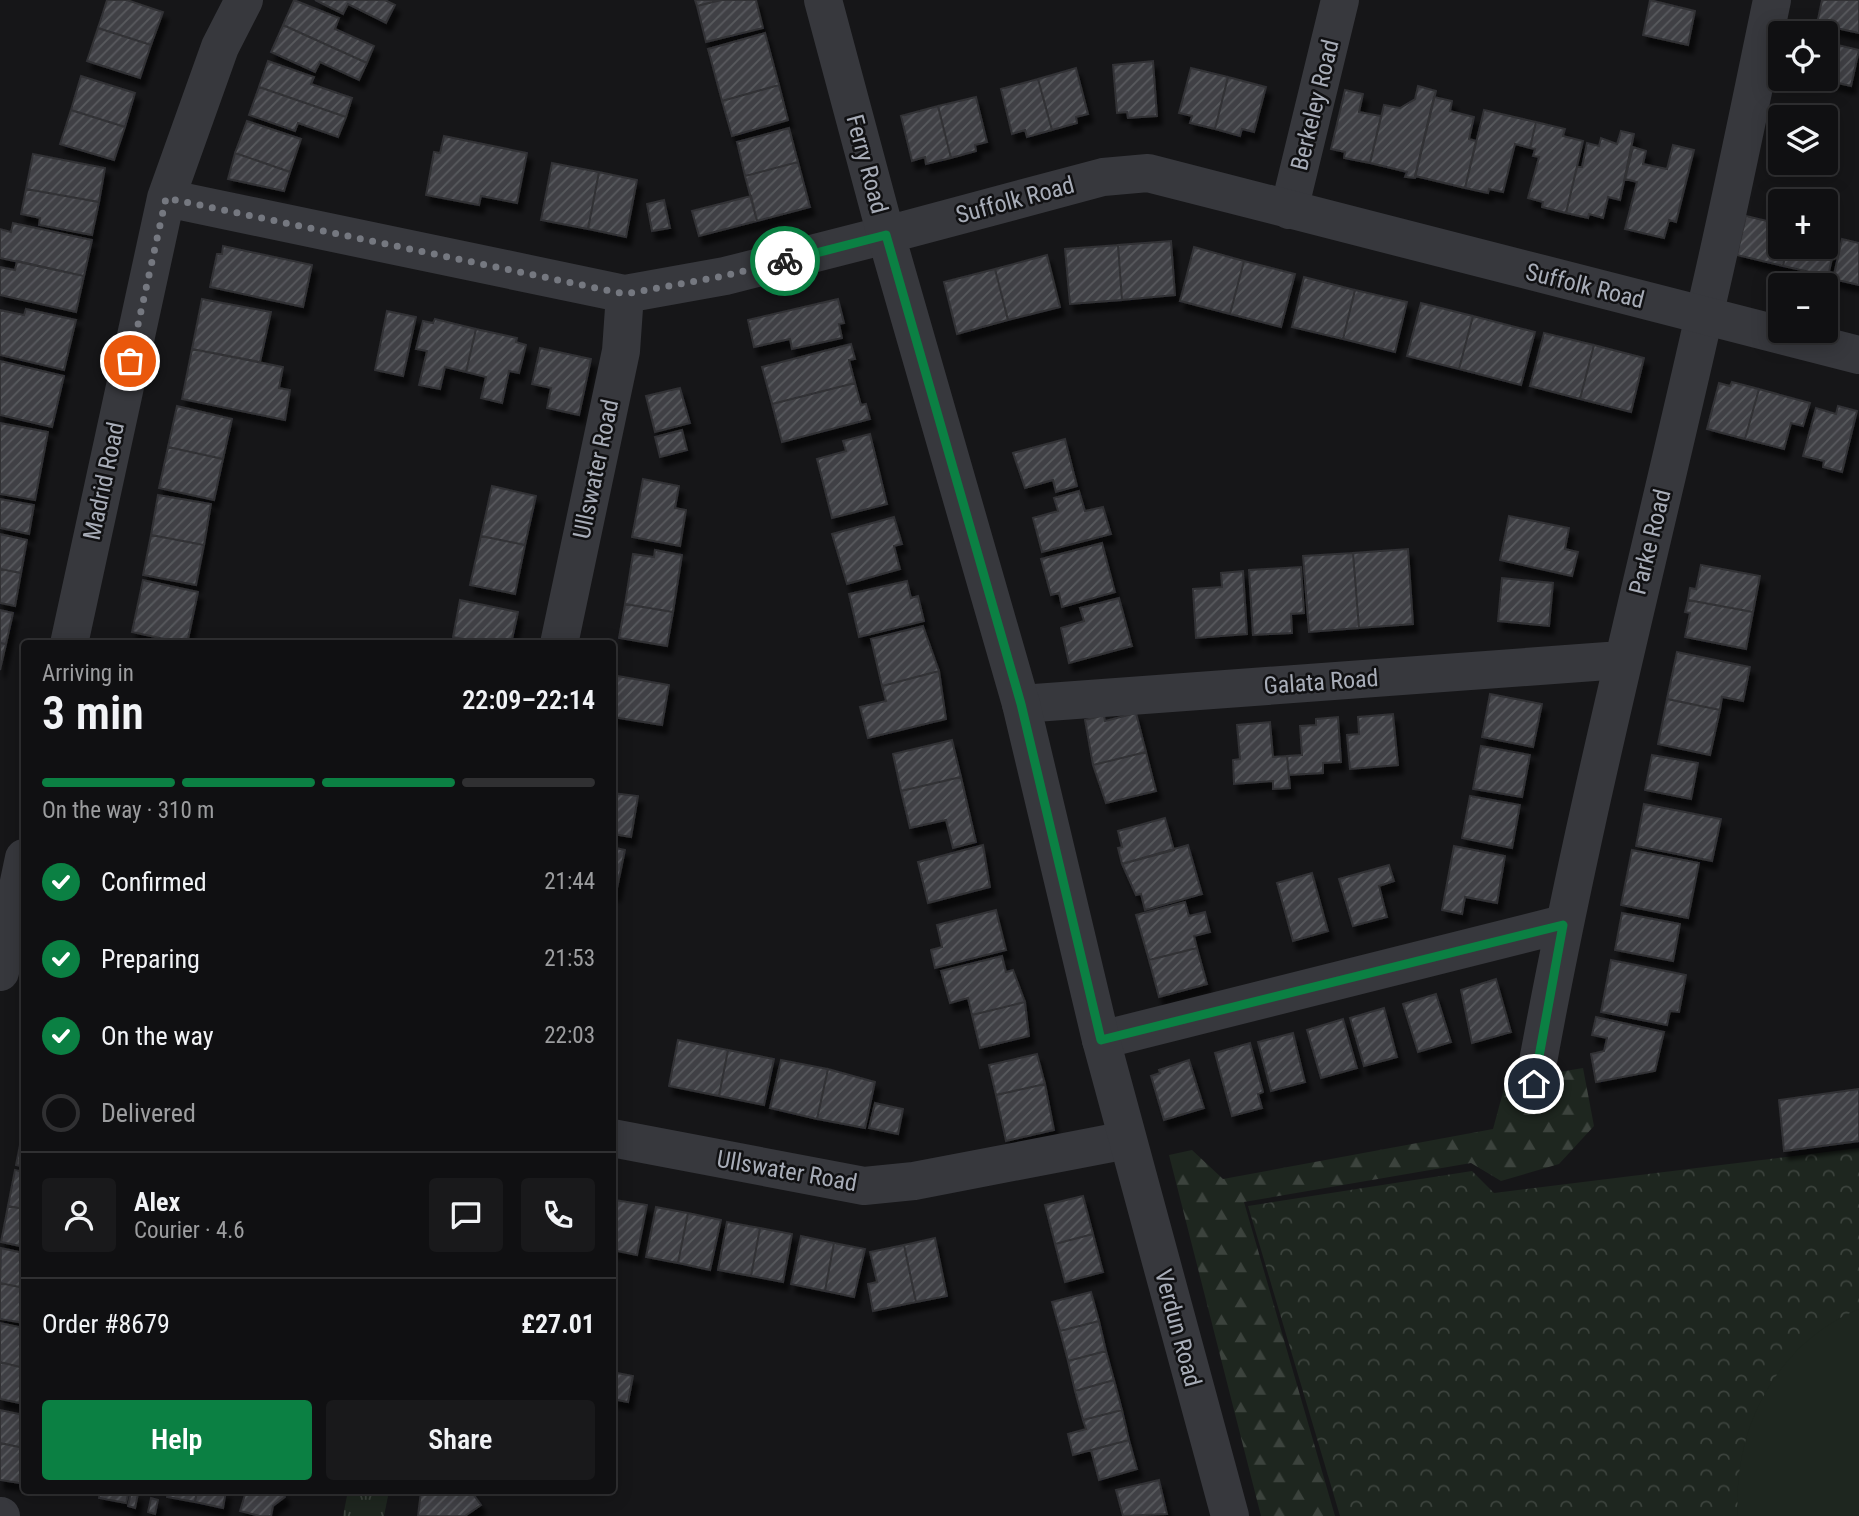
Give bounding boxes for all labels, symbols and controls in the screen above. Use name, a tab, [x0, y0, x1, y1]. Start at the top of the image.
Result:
map controls	[1768, 21, 1838, 343]
button: locate	[1768, 21, 1838, 91]
street label: Berkeley Road	[1285, 37, 1345, 173]
button: layers	[1768, 105, 1838, 175]
street label: Ferry Road	[840, 112, 894, 216]
street label: Suffolk Road	[953, 171, 1077, 229]
button: +	[1768, 189, 1838, 259]
courier	[750, 226, 820, 296]
icon: bike	[766, 242, 804, 280]
street label: Suffolk Road	[1523, 258, 1647, 314]
button: −	[1768, 273, 1838, 343]
pin	[100, 331, 160, 391]
icon: bag	[111, 342, 149, 380]
street label: Ullswater Road	[568, 397, 624, 541]
street label: Madrid Road	[78, 419, 130, 543]
street label: Parke Road	[1623, 486, 1677, 598]
text: Arriving in	[42, 660, 134, 687]
street label: Galata Road	[1263, 664, 1379, 700]
text: 22:09–22:14	[462, 685, 595, 715]
text: 3 min	[42, 686, 144, 740]
text: On the way · 310 m	[42, 797, 214, 824]
icon: check	[42, 863, 80, 901]
text: Confirmed	[101, 867, 207, 897]
text: 21:44	[544, 868, 595, 895]
icon: check	[42, 940, 80, 978]
text: Preparing	[101, 944, 200, 974]
text: 21:53	[544, 945, 595, 972]
icon: check	[42, 1017, 80, 1055]
text: On the way	[101, 1021, 214, 1051]
text: 22:03	[544, 1022, 595, 1049]
pin	[1504, 1054, 1564, 1114]
icon: home	[1515, 1065, 1553, 1103]
text: Delivered	[101, 1098, 196, 1128]
street label: Ullswater Road	[715, 1145, 859, 1197]
button: person	[42, 1178, 116, 1252]
button: chat	[429, 1178, 503, 1252]
button: phone	[521, 1178, 595, 1252]
text: Alex	[134, 1187, 180, 1217]
text: Courier · 4.6	[134, 1217, 245, 1244]
street label: Verdun Road	[1149, 1266, 1207, 1390]
text: Order #8679	[42, 1309, 170, 1339]
text: £27.01	[521, 1309, 595, 1339]
button: Help	[42, 1400, 312, 1480]
button: Share	[326, 1400, 595, 1480]

